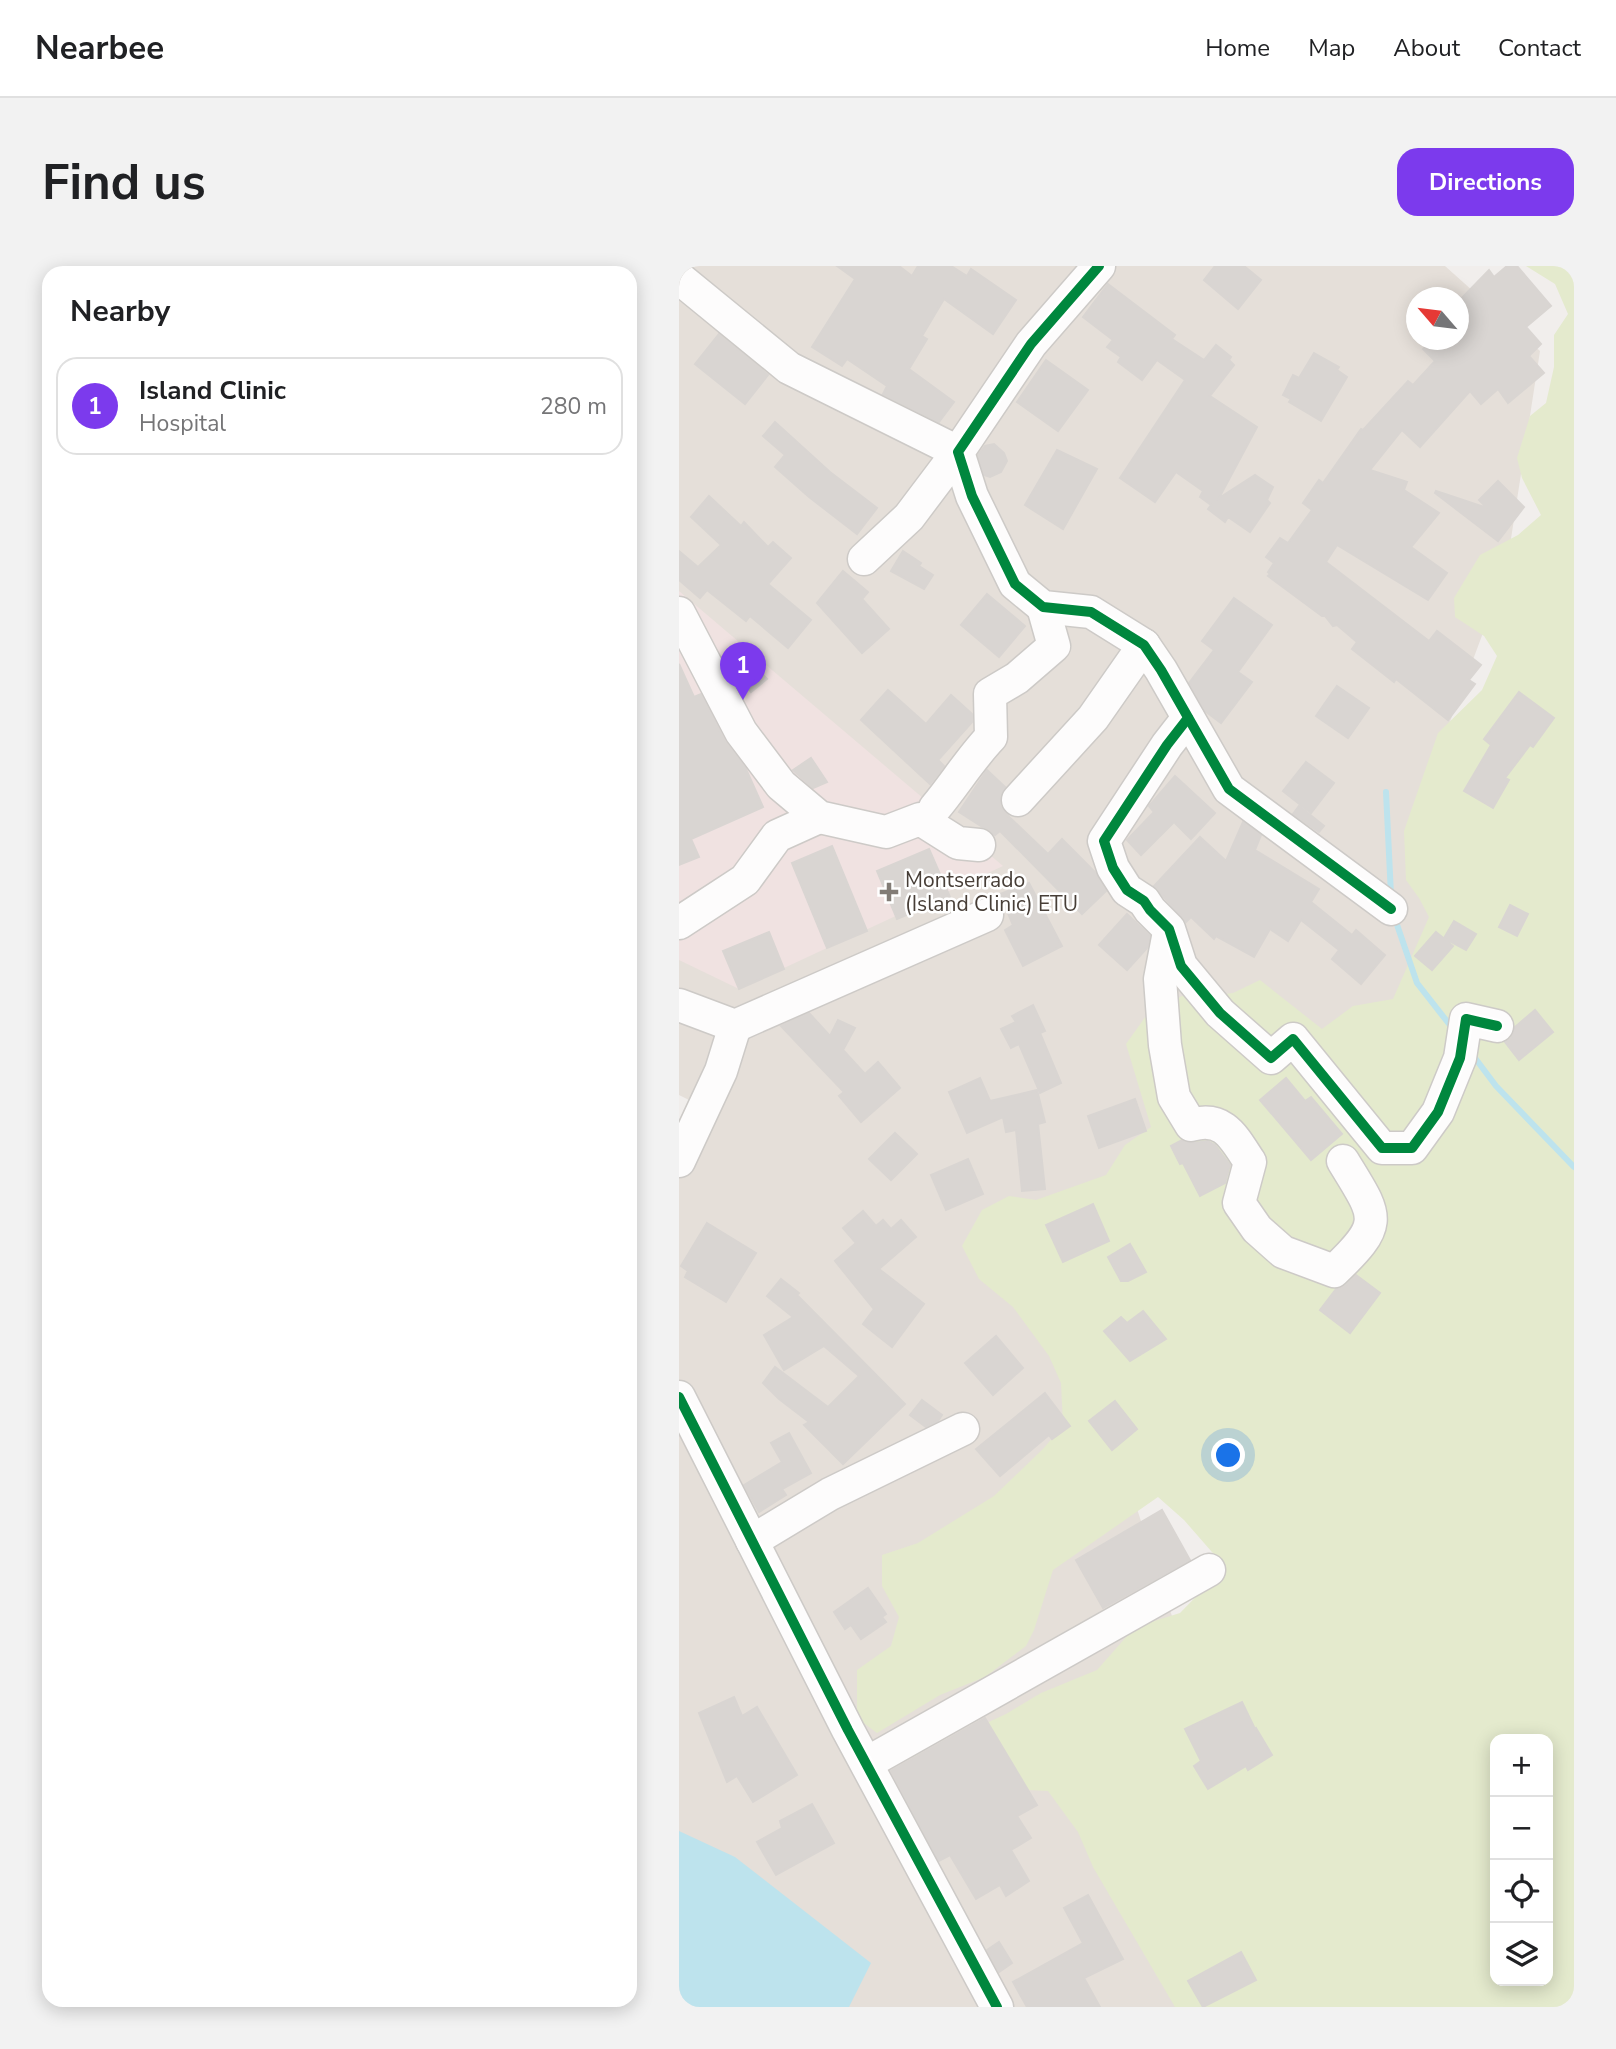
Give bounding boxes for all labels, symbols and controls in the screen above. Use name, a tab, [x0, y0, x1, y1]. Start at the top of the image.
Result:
text: Nearbee	[35, 26, 164, 71]
text: Home	[1205, 32, 1270, 64]
text: Map	[1308, 32, 1355, 64]
text: About	[1393, 32, 1460, 64]
text: Contact	[1498, 32, 1581, 64]
button: Directions	[1397, 148, 1574, 216]
text: Find us	[42, 149, 206, 216]
north arrow	[1406, 287, 1469, 350]
text: Nearby	[70, 291, 170, 332]
text: Island Clinic	[139, 373, 286, 408]
text: 1	[88, 391, 102, 422]
text: 280 m	[540, 391, 607, 422]
text: Hospital	[139, 408, 226, 439]
pin: 1	[720, 642, 766, 700]
place label: Montserrado (Island Clinic) ETU	[905, 866, 1078, 918]
marker: Montserrado (Island Clinic) ETU	[879, 882, 899, 902]
your location	[1211, 1438, 1245, 1472]
map controls	[1490, 1734, 1553, 1986]
button: +	[1490, 1734, 1553, 1797]
button: −	[1490, 1797, 1553, 1860]
button: locate	[1490, 1860, 1553, 1923]
button: layers	[1490, 1923, 1553, 1986]

